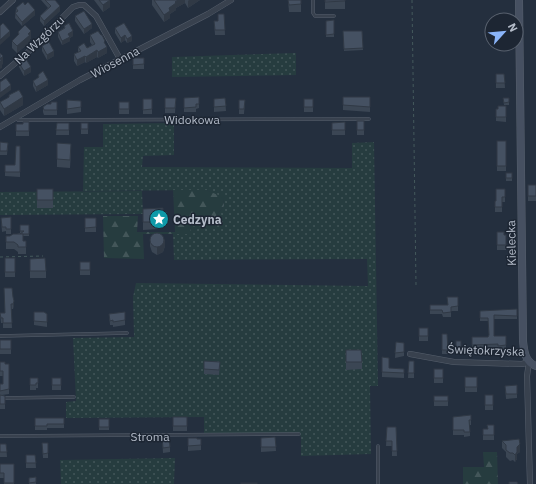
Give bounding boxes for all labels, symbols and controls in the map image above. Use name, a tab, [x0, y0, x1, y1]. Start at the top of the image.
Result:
street label: Na Wzgórzu	[11, 12, 67, 68]
north arrow	[484, 12, 524, 52]
text: N	[505, 21, 521, 34]
street label: Wiosenna	[88, 43, 142, 81]
street label: Widokowa	[164, 112, 220, 127]
place icon: Cedzyna	[148, 208, 170, 230]
place label: Cedzyna	[173, 212, 222, 227]
street label: Kielecka	[503, 219, 519, 266]
street label: Świętokrzyska	[447, 341, 526, 359]
street label: Stroma	[130, 429, 170, 444]

